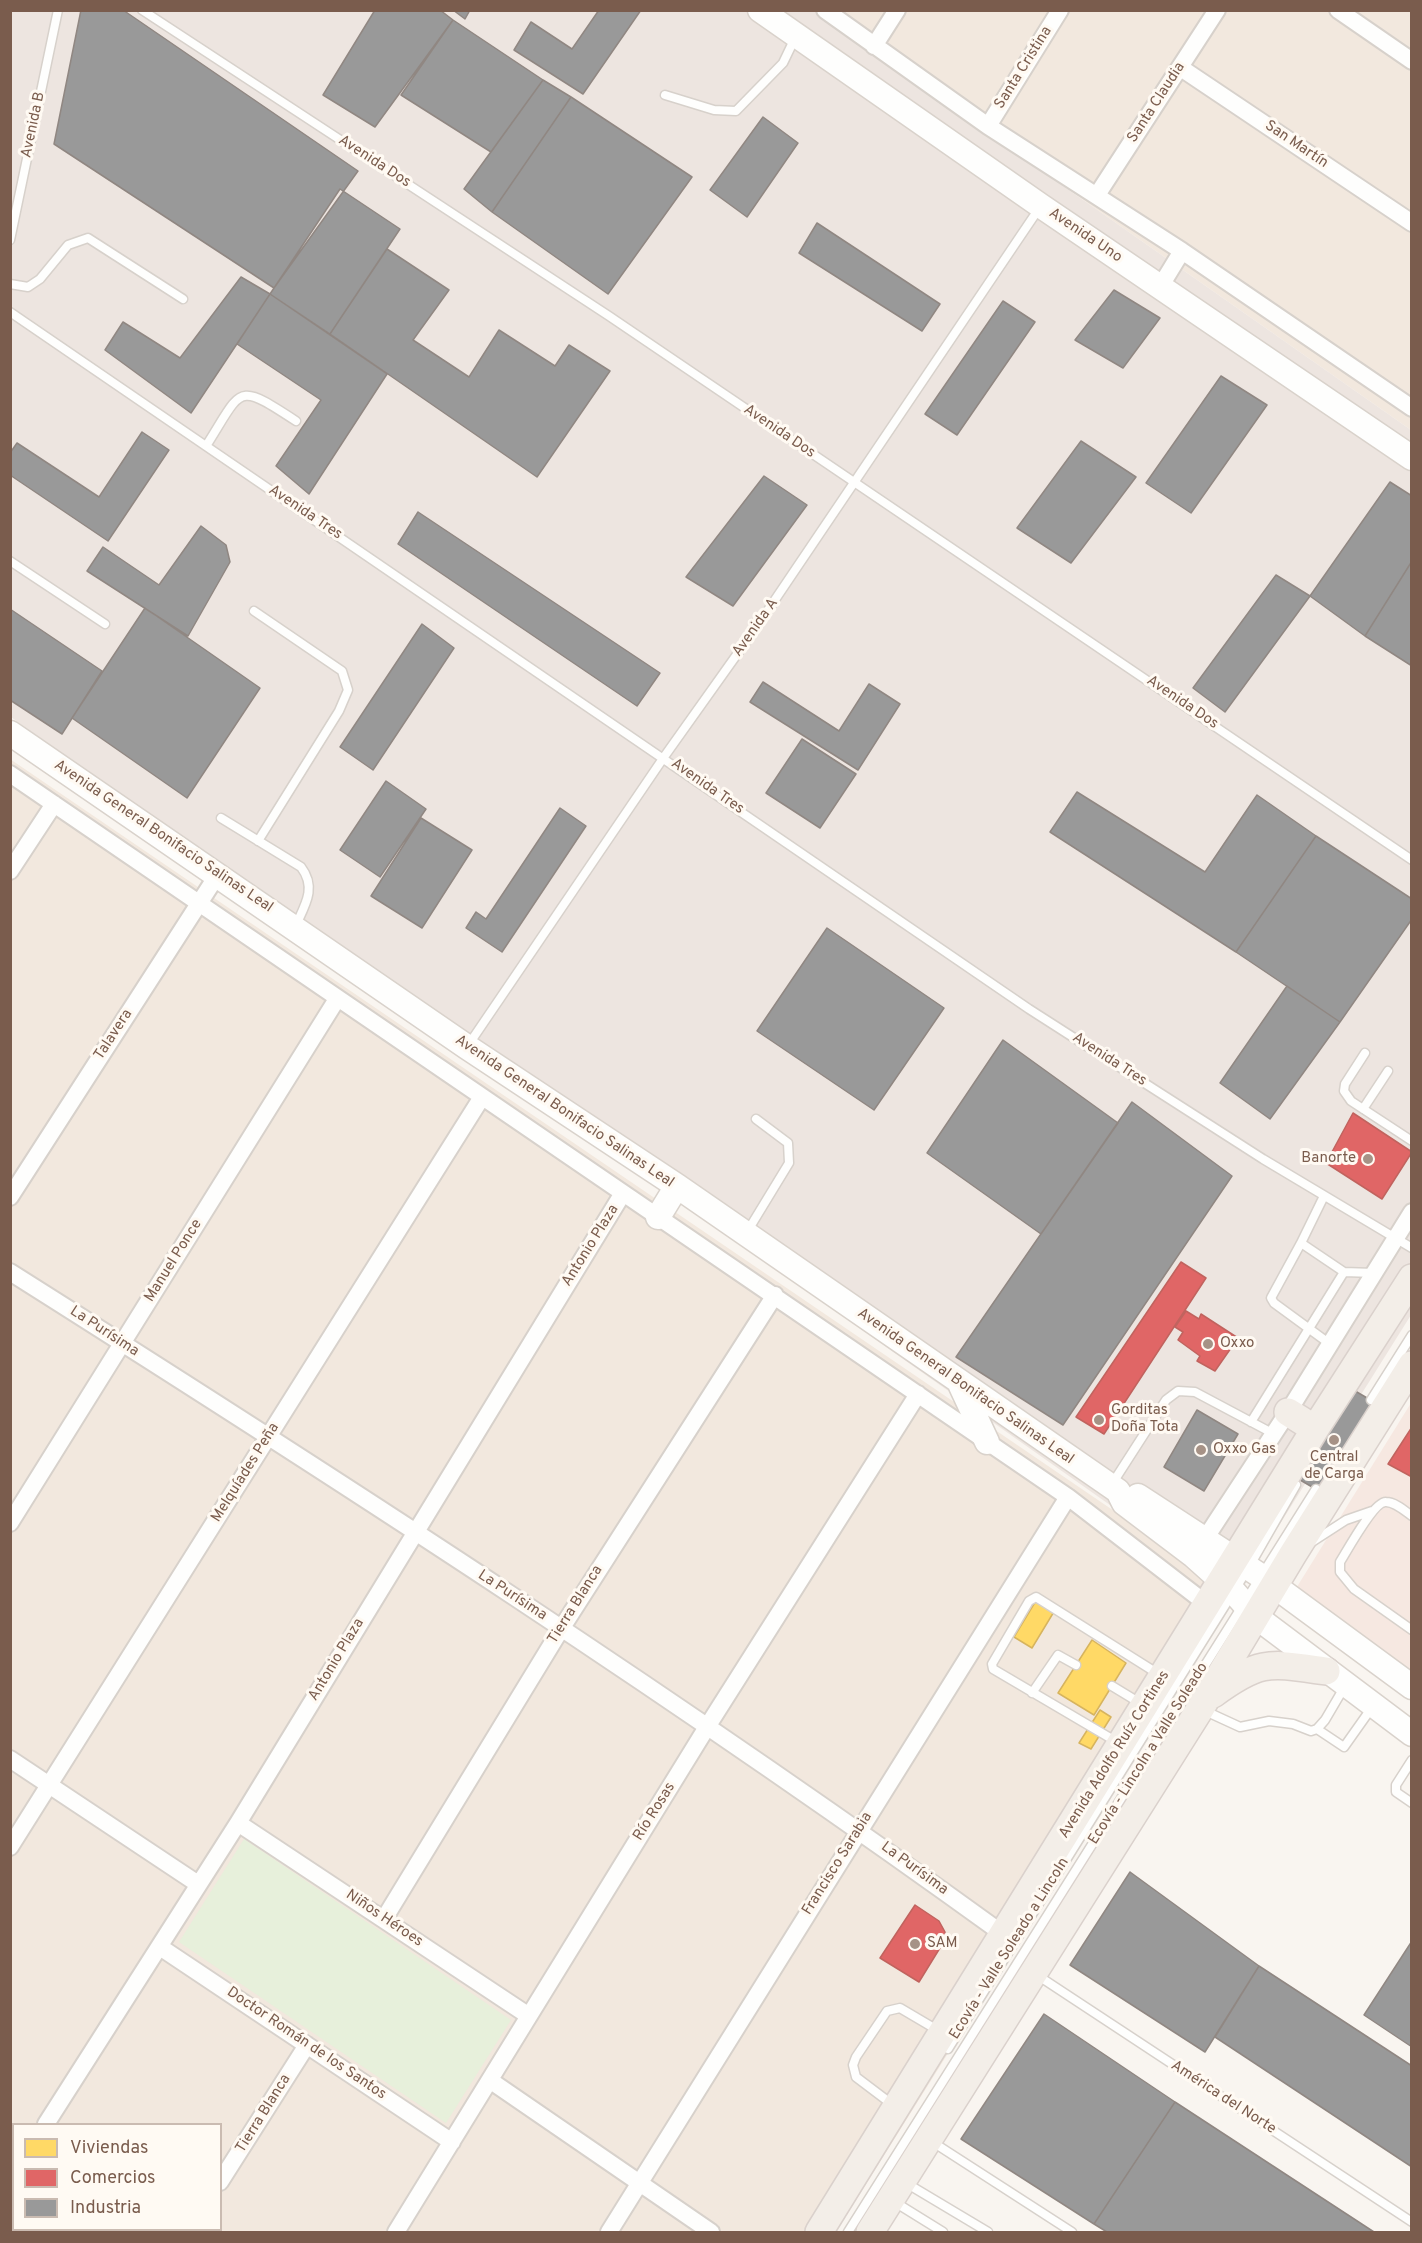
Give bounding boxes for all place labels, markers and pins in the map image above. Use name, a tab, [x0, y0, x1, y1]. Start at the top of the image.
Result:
place label: Banorte	[1301, 1150, 1356, 1168]
marker: Banorte	[1361, 1152, 1375, 1166]
place label: Oxxo	[1220, 1335, 1254, 1353]
marker: Oxxo	[1201, 1337, 1215, 1351]
place label: Gorditas Doña Tota	[1111, 1402, 1178, 1437]
marker: Gorditas Doña Tota	[1092, 1413, 1106, 1427]
marker: Central de Carga	[1327, 1433, 1341, 1447]
place label: Oxxo Gas	[1213, 1441, 1276, 1459]
marker: Oxxo Gas	[1194, 1443, 1208, 1457]
place label: Central de Carga	[1304, 1449, 1364, 1484]
place label: SAM	[927, 1935, 957, 1953]
marker: SAM	[908, 1937, 922, 1951]

